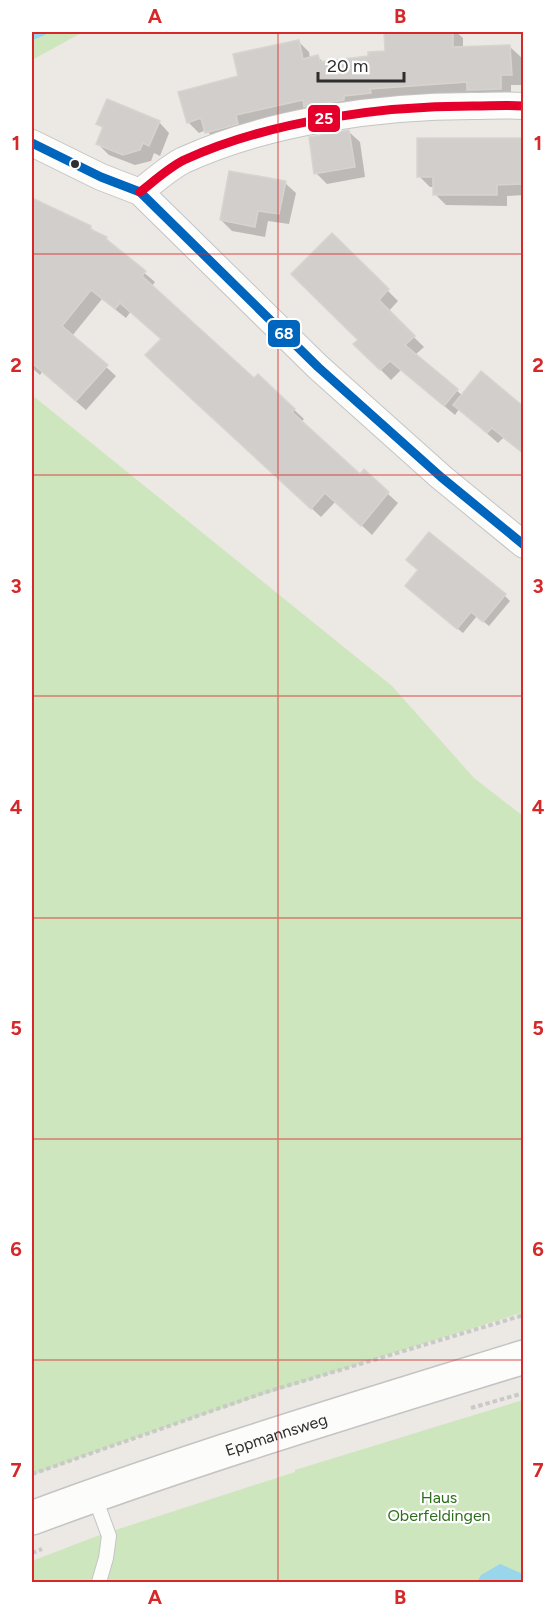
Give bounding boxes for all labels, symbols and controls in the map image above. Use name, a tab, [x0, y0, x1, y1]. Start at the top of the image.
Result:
text: A	[148, 4, 163, 28]
text: B	[394, 4, 406, 28]
scale bar	[318, 45, 404, 83]
text: 20 m	[327, 55, 368, 77]
line badge: 25	[307, 104, 341, 133]
text: 25	[315, 109, 333, 128]
text: 1	[12, 131, 20, 155]
text: 1	[534, 131, 542, 155]
unlabelled marker	[69, 158, 81, 170]
line badge: 68	[267, 319, 301, 348]
text: 68	[274, 324, 294, 343]
text: 2	[10, 353, 22, 377]
text: 2	[532, 353, 544, 377]
text: 3	[10, 574, 22, 598]
text: 3	[532, 574, 544, 598]
text: 4	[10, 795, 23, 819]
text: 4	[532, 795, 545, 819]
text: 5	[10, 1016, 22, 1040]
text: 5	[532, 1016, 544, 1040]
text: 6	[10, 1237, 22, 1261]
text: 6	[532, 1237, 544, 1261]
street label: Eppmannsweg	[223, 1410, 330, 1460]
text: 7	[10, 1458, 22, 1482]
text: 7	[532, 1458, 544, 1482]
park label: Haus Oberfeldingen	[387, 1488, 491, 1525]
text: A	[148, 1585, 163, 1609]
text: B	[394, 1585, 406, 1609]

